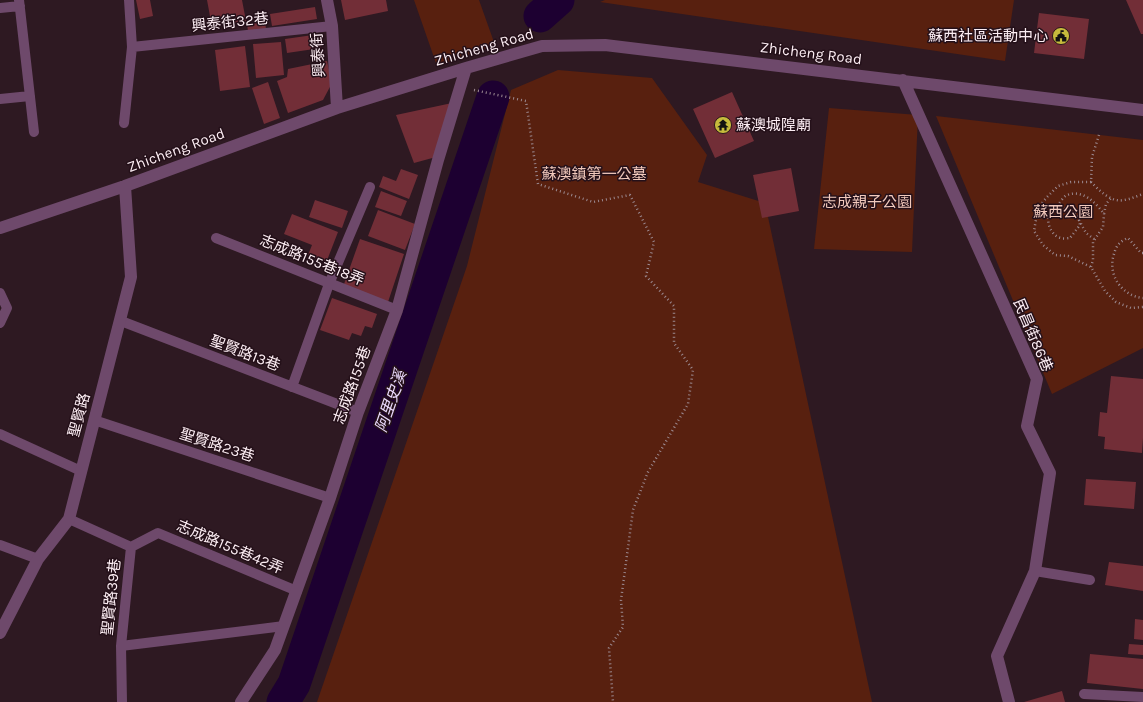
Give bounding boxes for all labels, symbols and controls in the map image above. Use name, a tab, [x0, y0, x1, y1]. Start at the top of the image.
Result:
street label: 興泰街32巷	[190, 9, 270, 35]
street label: Zhicheng Road	[432, 24, 536, 70]
public building icon: 蘇西社區活動中心	[1051, 26, 1071, 46]
place label: 蘇西社區活動中心	[928, 27, 1048, 45]
street label: 興泰街	[307, 32, 329, 78]
street label: Zhicheng Road	[759, 38, 863, 68]
temple icon: 蘇澳城隍廟	[713, 115, 733, 135]
place label: 蘇澳城隍廟	[736, 116, 811, 134]
street label: Zhicheng Road	[125, 124, 227, 176]
park label: 蘇澳鎮第一公墓	[541, 165, 647, 183]
park label: 志成親子公園	[822, 193, 912, 211]
park label: 蘇西公園	[1033, 203, 1093, 221]
street label: 志成路155巷18弄	[257, 231, 367, 289]
street label: 民昌街86巷	[1010, 296, 1056, 374]
street label: 聖賢路13巷	[207, 331, 283, 375]
street label: 志成路155巷	[330, 343, 374, 427]
water label: 阿里史溪	[371, 366, 411, 435]
street label: 聖賢路	[64, 391, 94, 439]
street label: 聖賢路23巷	[177, 424, 257, 466]
street label: 志成路155巷42弄	[174, 516, 286, 578]
street label: 聖賢路39巷	[98, 557, 124, 637]

